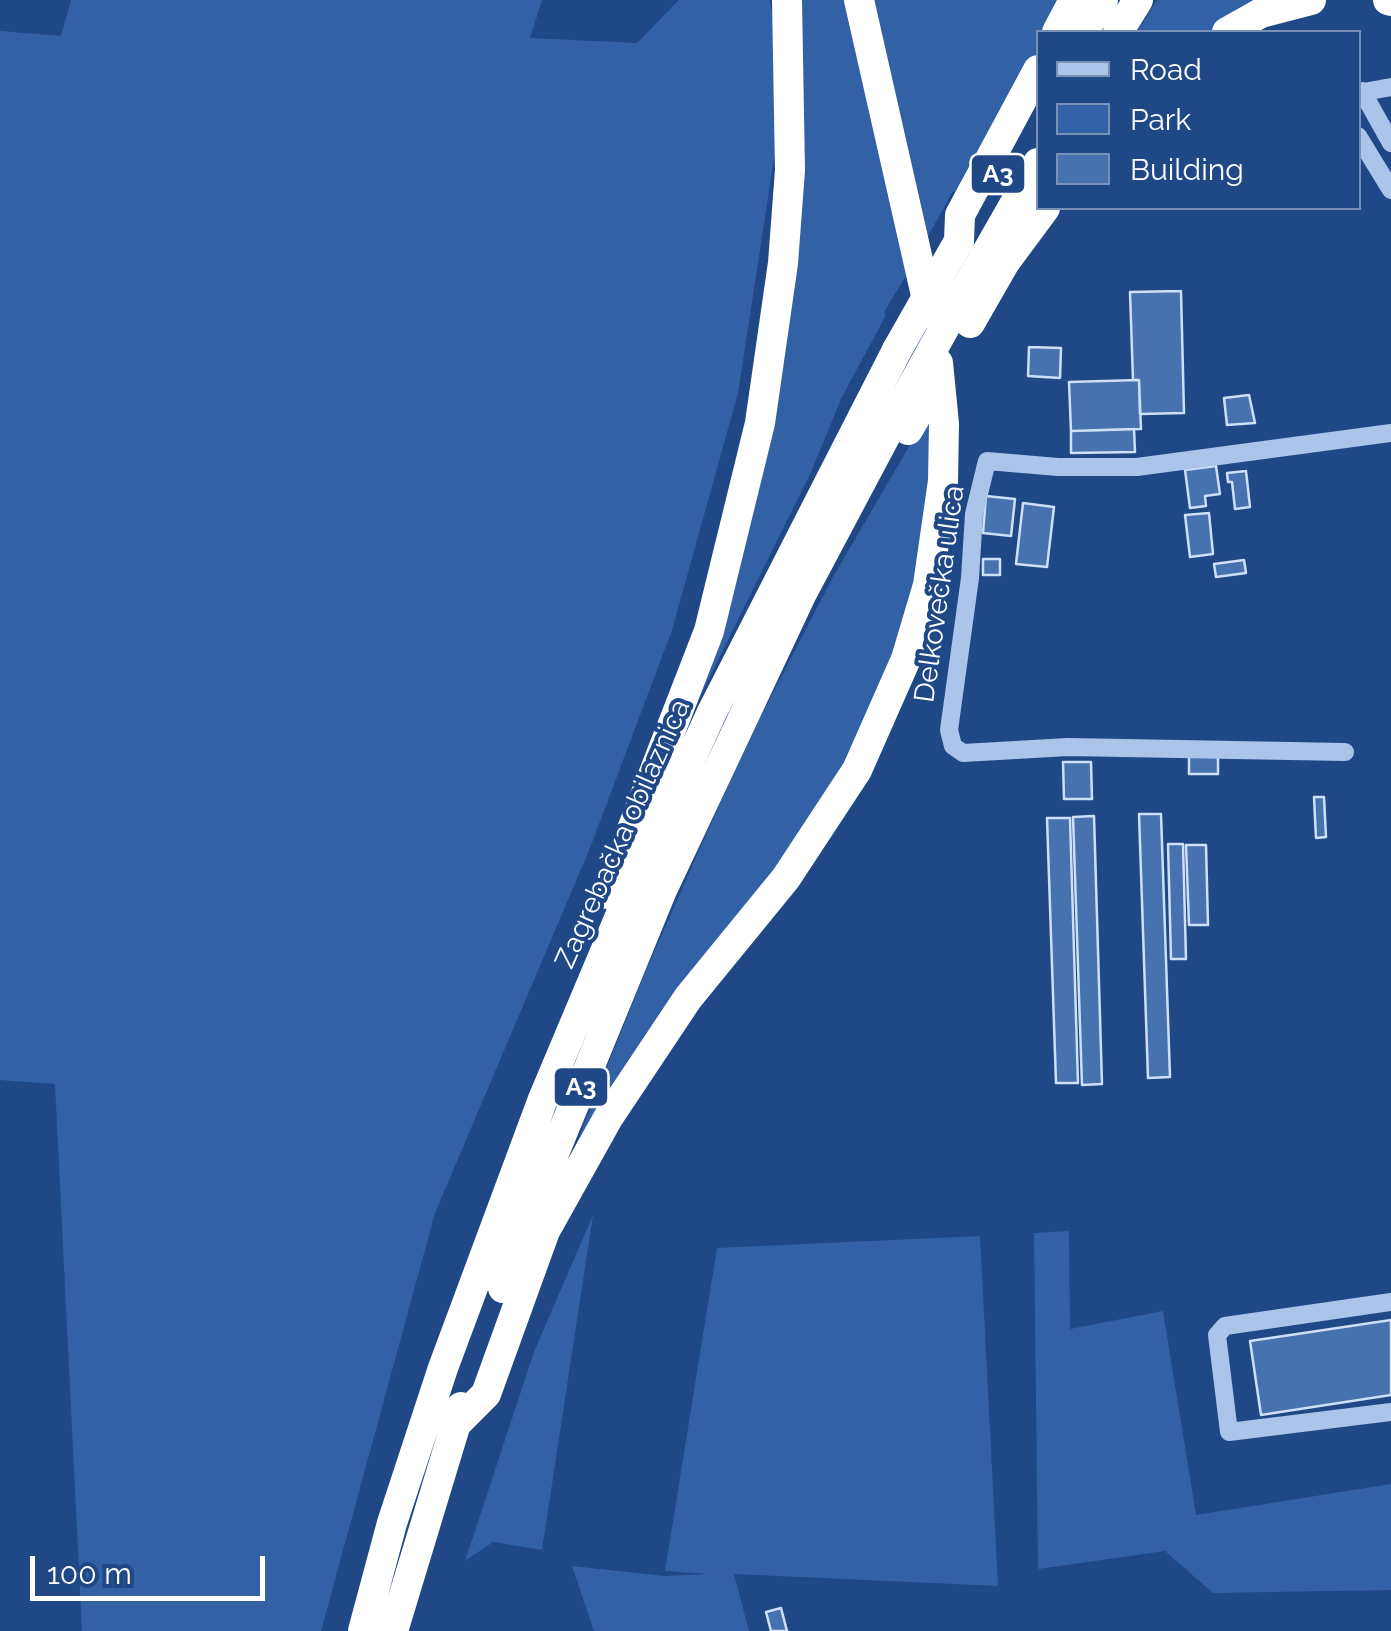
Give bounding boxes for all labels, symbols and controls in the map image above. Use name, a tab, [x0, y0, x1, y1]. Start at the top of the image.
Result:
legend	[1036, 30, 1361, 210]
text: Road	[1130, 52, 1202, 87]
text: Park	[1130, 102, 1191, 137]
text: Building	[1130, 152, 1244, 187]
road number: A3	[970, 154, 1026, 194]
street label: Delkovečka ulica	[908, 483, 972, 705]
street label: Zagrebačka obilaznica	[549, 694, 697, 974]
road number: A3	[554, 1067, 608, 1107]
scale bar	[35, 1536, 270, 1598]
text: 100 m	[47, 1556, 132, 1591]

